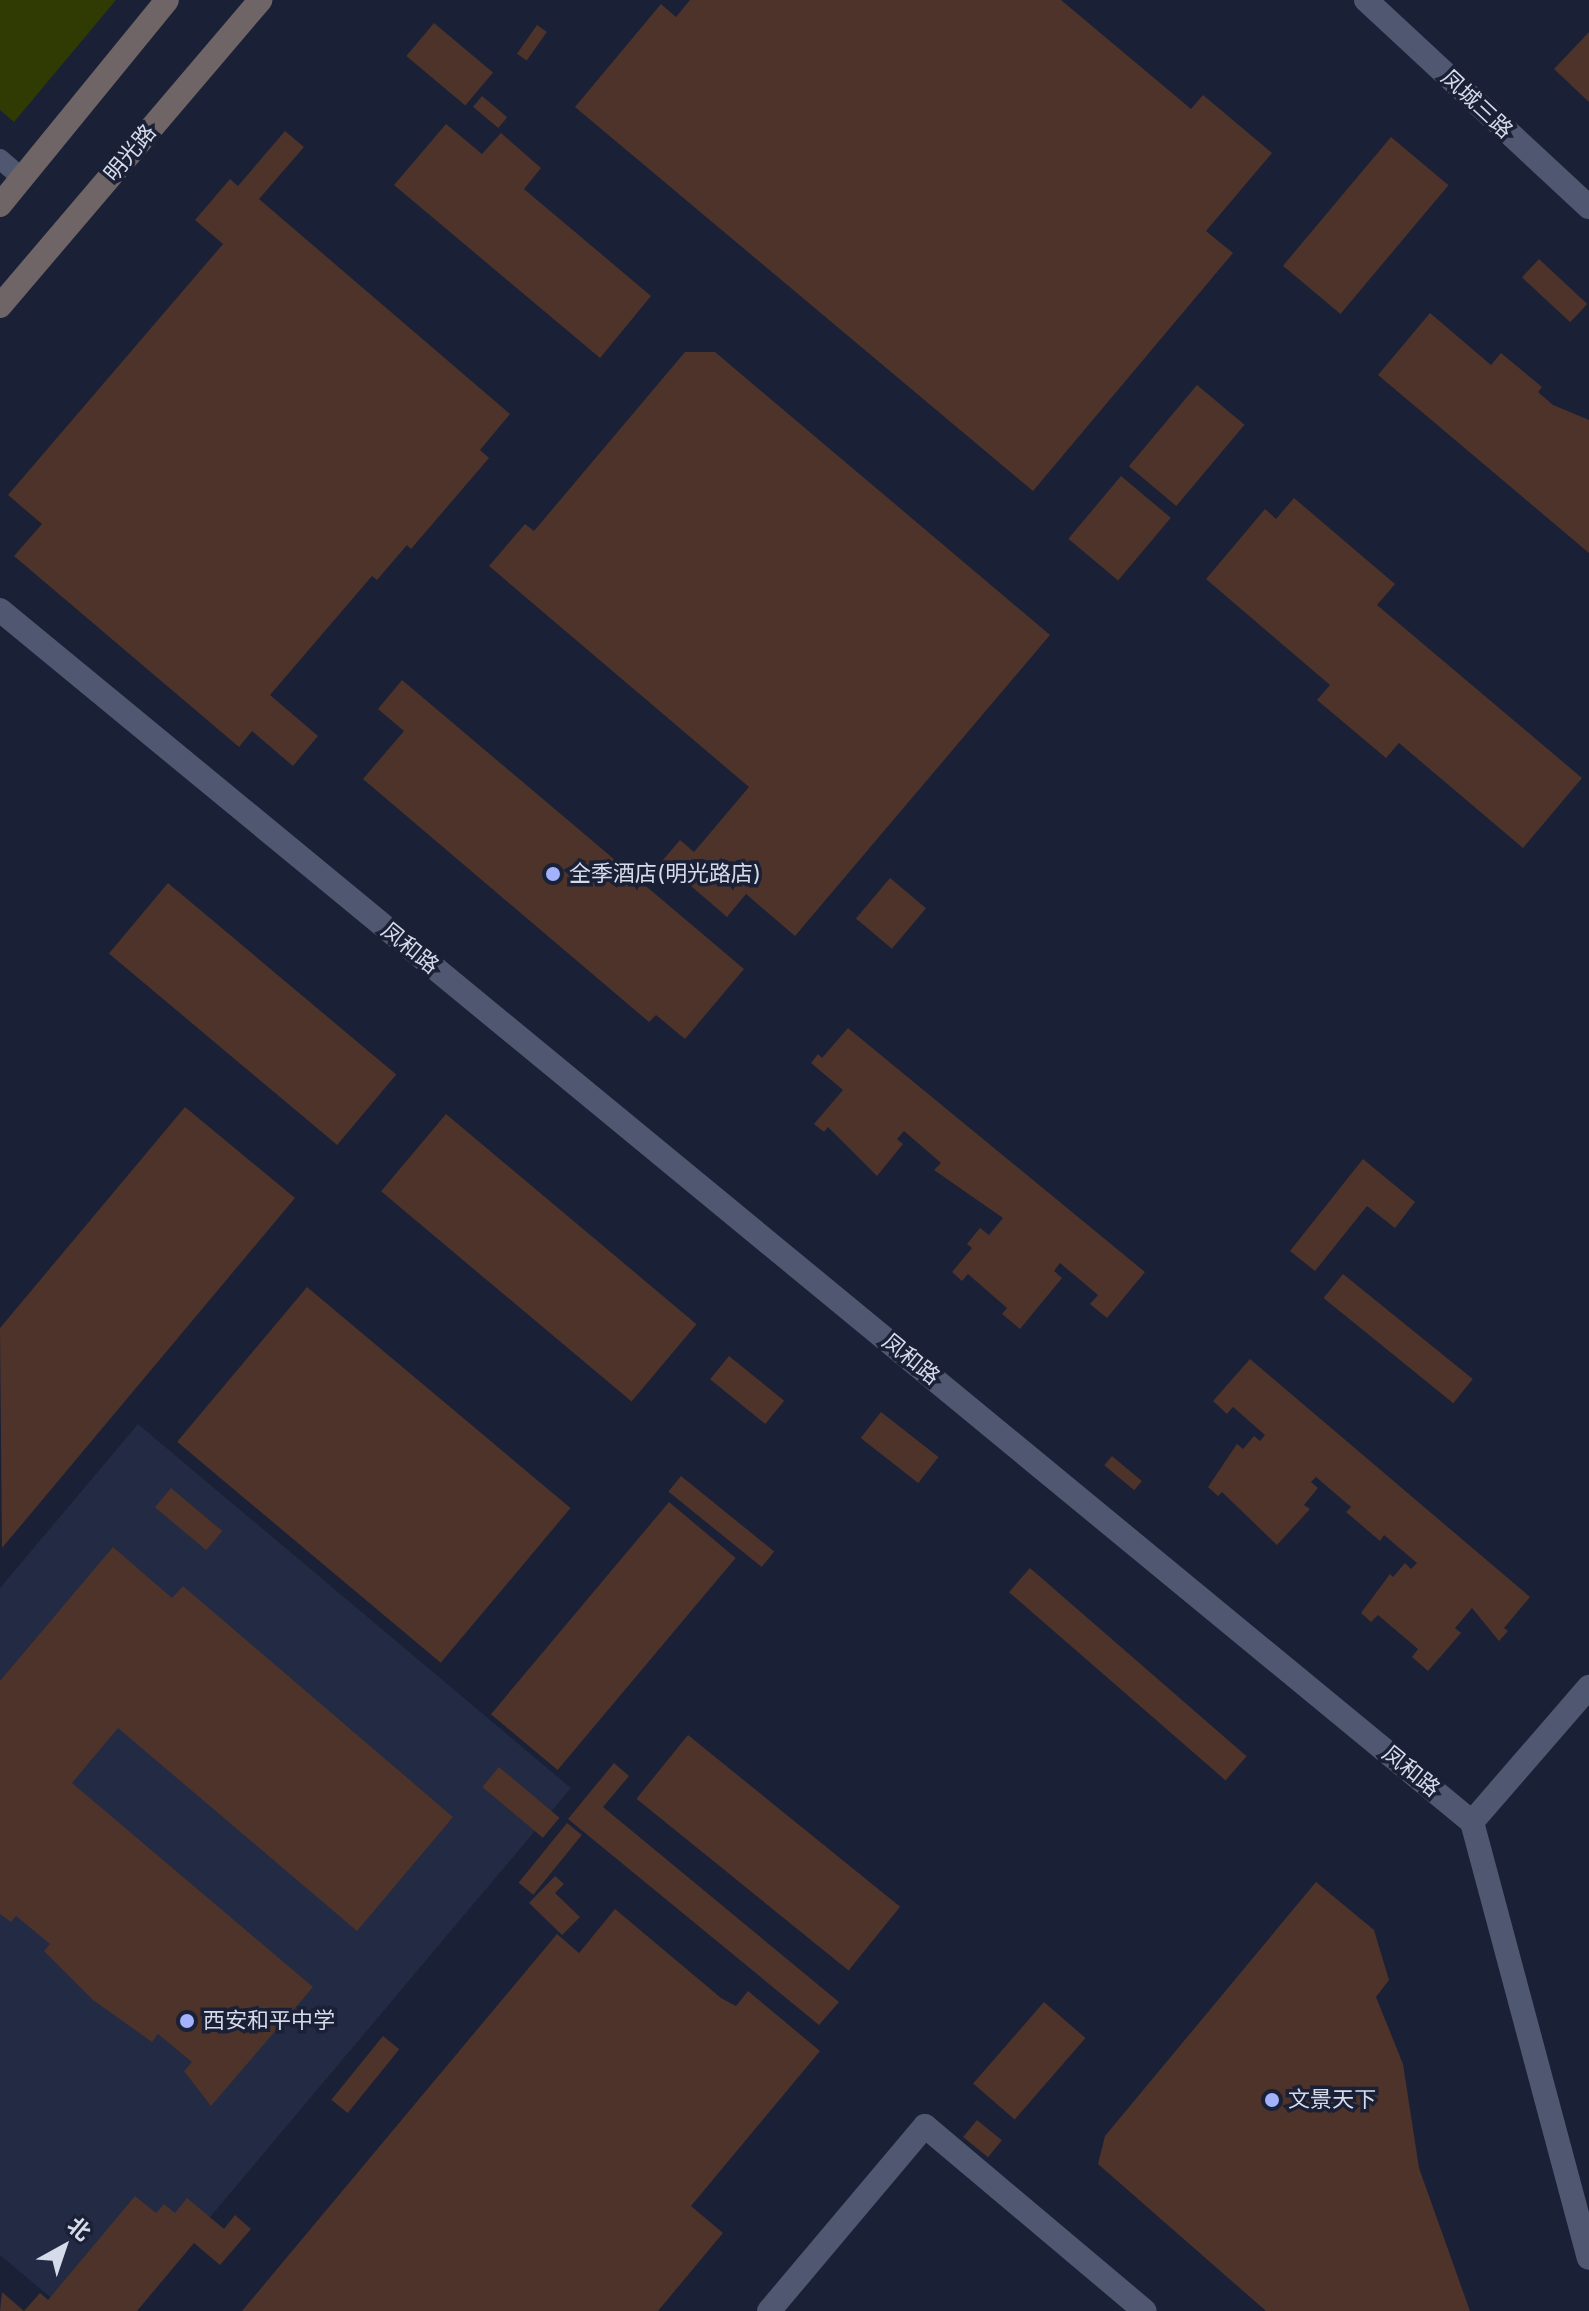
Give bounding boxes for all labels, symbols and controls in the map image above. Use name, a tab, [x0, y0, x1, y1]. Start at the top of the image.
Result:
street label: 凤城三路	[1436, 64, 1518, 144]
street label: 明光路	[99, 119, 161, 187]
place label: 全季酒店(明光路店)	[569, 861, 761, 887]
marker: 全季酒店(明光路店)	[544, 865, 562, 883]
street label: 凤和路	[376, 917, 444, 979]
street label: 凤和路	[877, 1328, 945, 1390]
street label: 凤和路	[1377, 1740, 1445, 1802]
place label: 西安和平中学	[203, 2008, 335, 2034]
marker: 西安和平中学	[178, 2012, 196, 2030]
place label: 文景天下	[1288, 2087, 1376, 2113]
marker: 文景天下	[1263, 2091, 1281, 2109]
north arrow	[24, 2207, 104, 2287]
text: 北	[63, 2212, 96, 2246]

